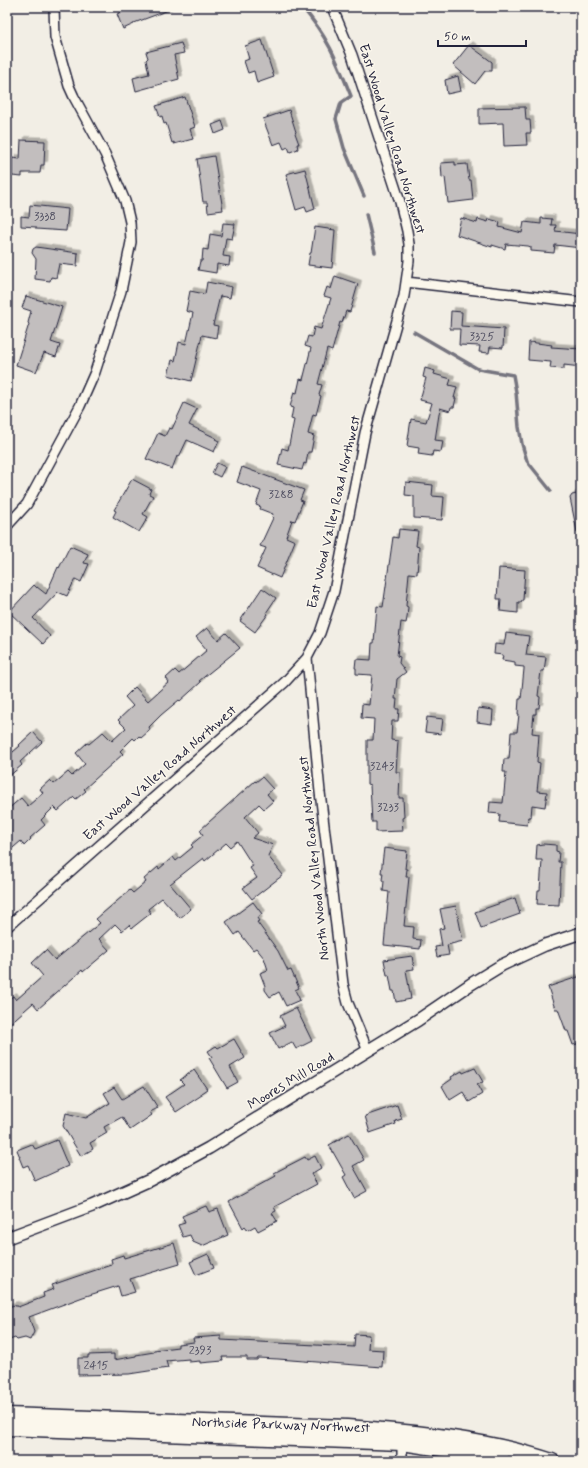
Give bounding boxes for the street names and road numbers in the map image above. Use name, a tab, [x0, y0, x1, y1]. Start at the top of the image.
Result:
street label: East Wood Valley Road Northwest	[354, 42, 430, 237]
street label: East Wood Valley Road Northwest	[303, 413, 365, 610]
street label: East Wood Valley Road Northwest	[79, 701, 241, 845]
street label: North Wood Valley Road Northwest	[294, 754, 334, 961]
street label: Moores Mill Road	[244, 1048, 338, 1114]
street label: Northside Parkway Northwest	[192, 1413, 371, 1437]

